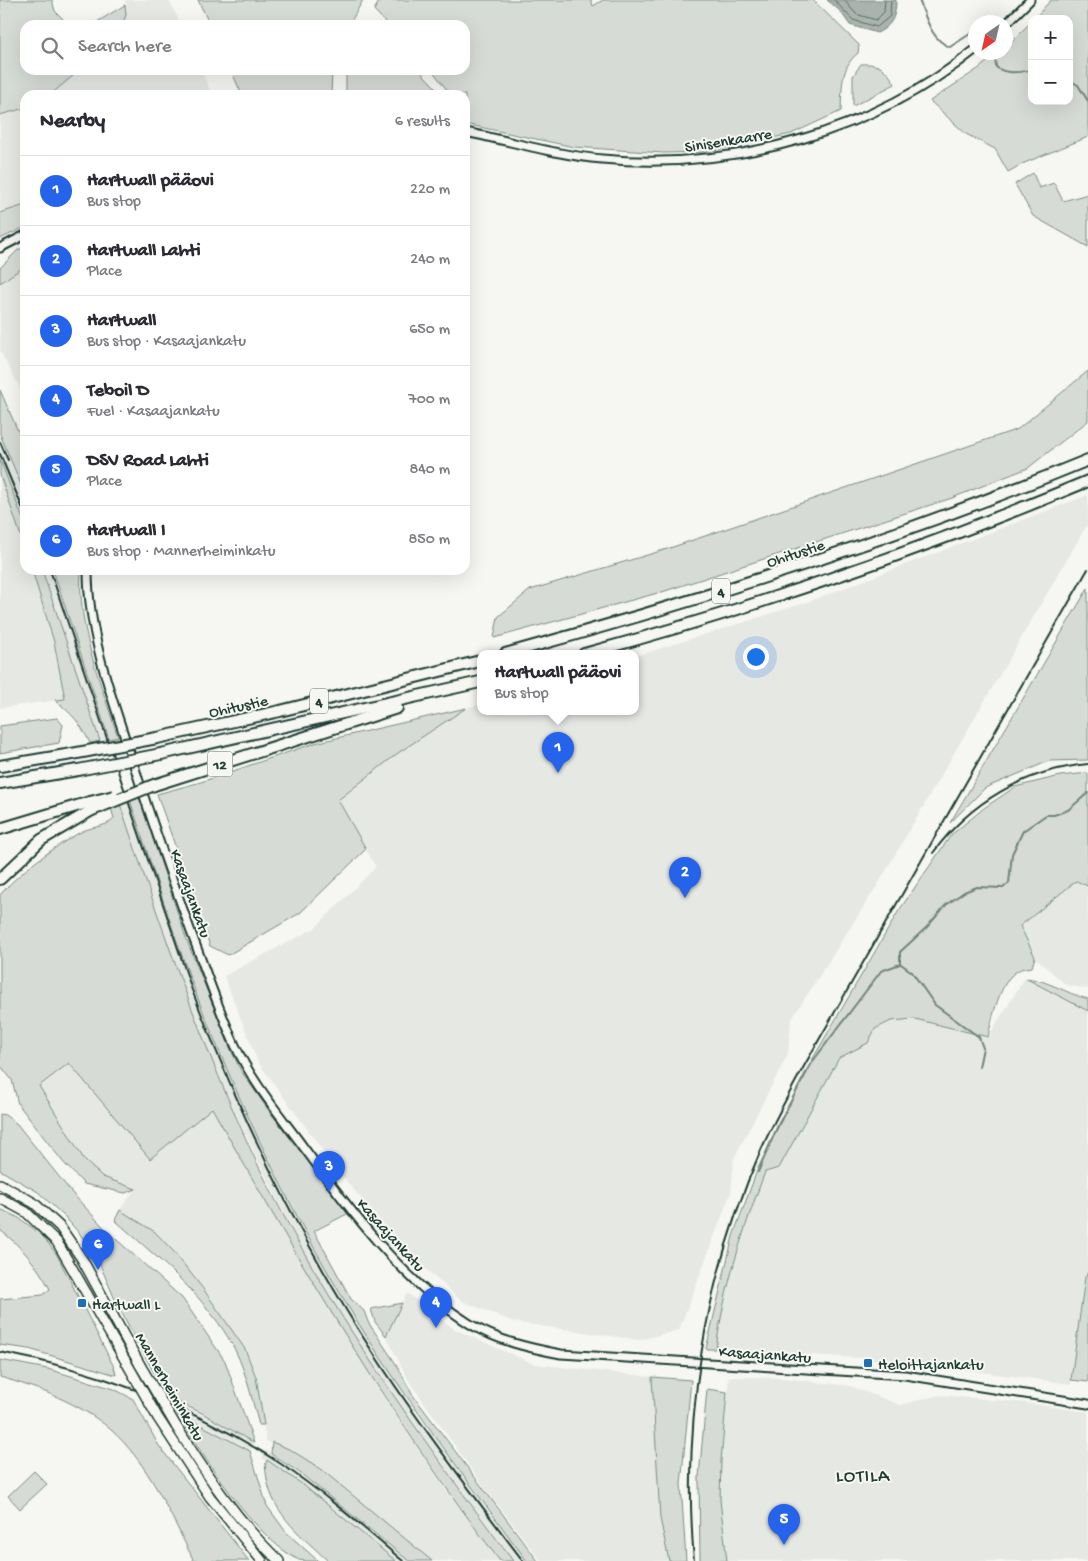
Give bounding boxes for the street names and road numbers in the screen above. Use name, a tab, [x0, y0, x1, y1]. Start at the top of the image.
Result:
street label: Sinisenkaarre	[684, 126, 774, 159]
street label: Ohitustie	[765, 537, 828, 574]
road number: 4	[712, 578, 730, 604]
road number: 4	[310, 688, 328, 714]
street label: Ohitustie	[207, 693, 271, 724]
road number: 12	[208, 752, 232, 776]
street label: Kasaajankatu	[164, 847, 214, 941]
street label: Kasaajankatu	[351, 1196, 428, 1277]
street label: Mannerheiminkatu	[129, 1330, 207, 1446]
street label: Kasaajankatu	[718, 1344, 812, 1369]

